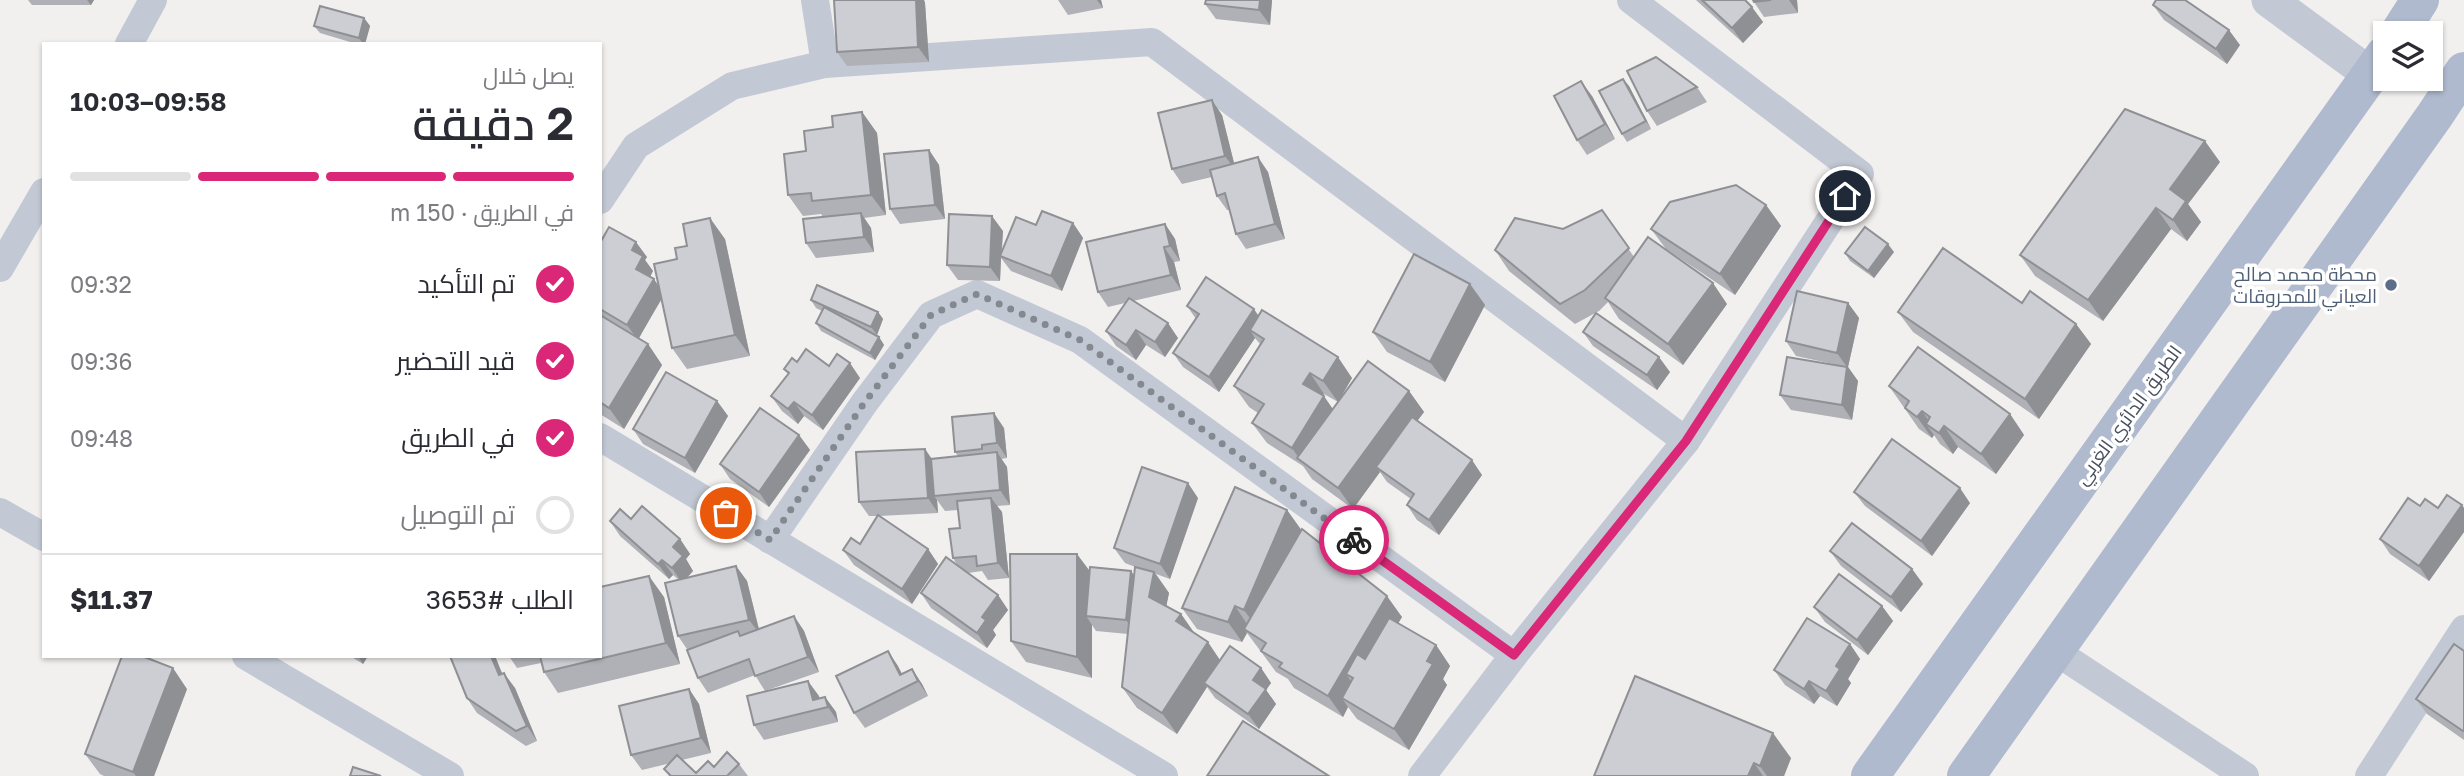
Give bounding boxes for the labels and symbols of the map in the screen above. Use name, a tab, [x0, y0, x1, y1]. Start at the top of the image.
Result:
pin	[1815, 166, 1875, 226]
place label: محطة محمد صالح العياني للمحروقات	[2233, 262, 2377, 311]
marker: محطة محمد صالح العياني للمحروقات	[2383, 277, 2399, 293]
street label: الطريق الدائري الغربي	[2069, 340, 2189, 491]
pin	[696, 483, 756, 543]
courier	[1319, 505, 1389, 575]

